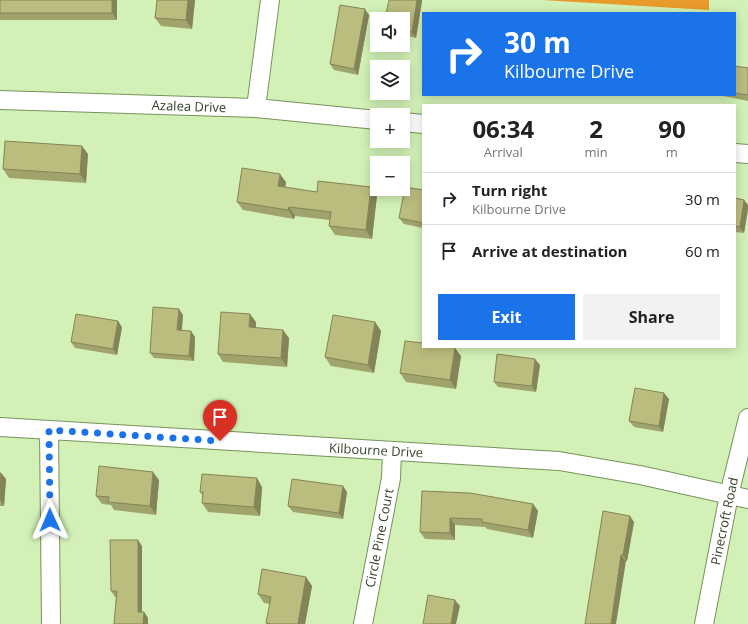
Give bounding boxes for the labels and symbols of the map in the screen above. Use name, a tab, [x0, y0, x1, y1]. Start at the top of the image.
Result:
street label: Azalea Drive	[151, 96, 227, 116]
pin	[203, 400, 237, 441]
street label: Kilbourne Drive	[329, 439, 423, 461]
street label: Pinecroft Road	[706, 476, 742, 566]
street label: Circle Pine Court	[361, 487, 398, 589]
position arrow	[29, 499, 71, 541]

